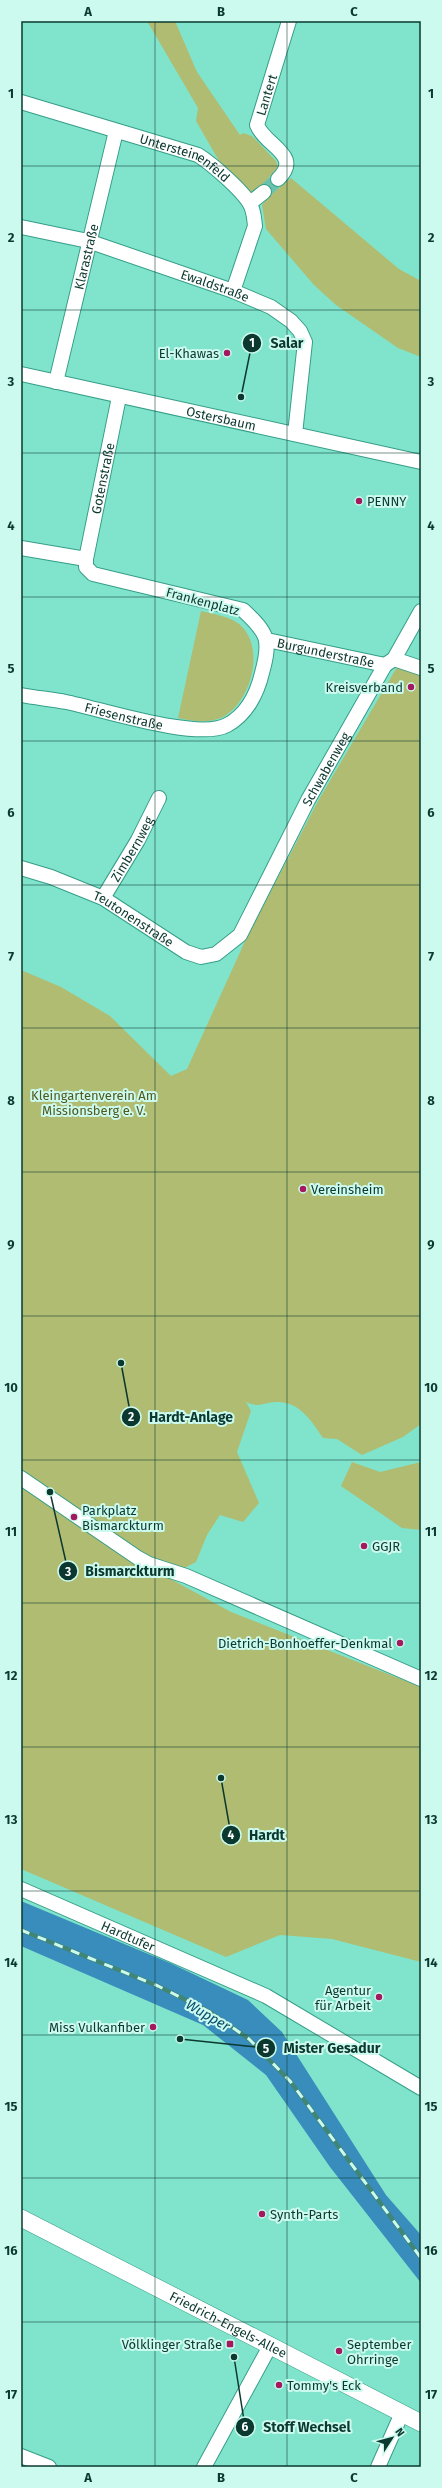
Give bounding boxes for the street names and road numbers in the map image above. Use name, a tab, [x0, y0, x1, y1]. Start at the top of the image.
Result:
street label: Lantert	[253, 72, 280, 117]
street label: Untersteinenfeld	[138, 131, 233, 185]
street label: Klarastraße	[71, 222, 102, 291]
street label: Ewaldstraße	[179, 267, 251, 305]
street label: Ostersbaum	[185, 404, 257, 433]
street label: Gotenstraße	[88, 441, 118, 515]
street label: Frankenplatz	[165, 584, 241, 619]
street label: Burgunderstraße	[276, 635, 376, 671]
street label: Friesenstraße	[83, 700, 164, 733]
street label: Schwabenweg	[299, 729, 353, 809]
street label: Zimbernweg	[108, 814, 157, 884]
street label: Teutonenstraße	[91, 888, 176, 950]
street label: Hardtufer	[99, 1918, 157, 1955]
street label: Friedrich-Engels-Allee	[167, 2289, 289, 2361]

